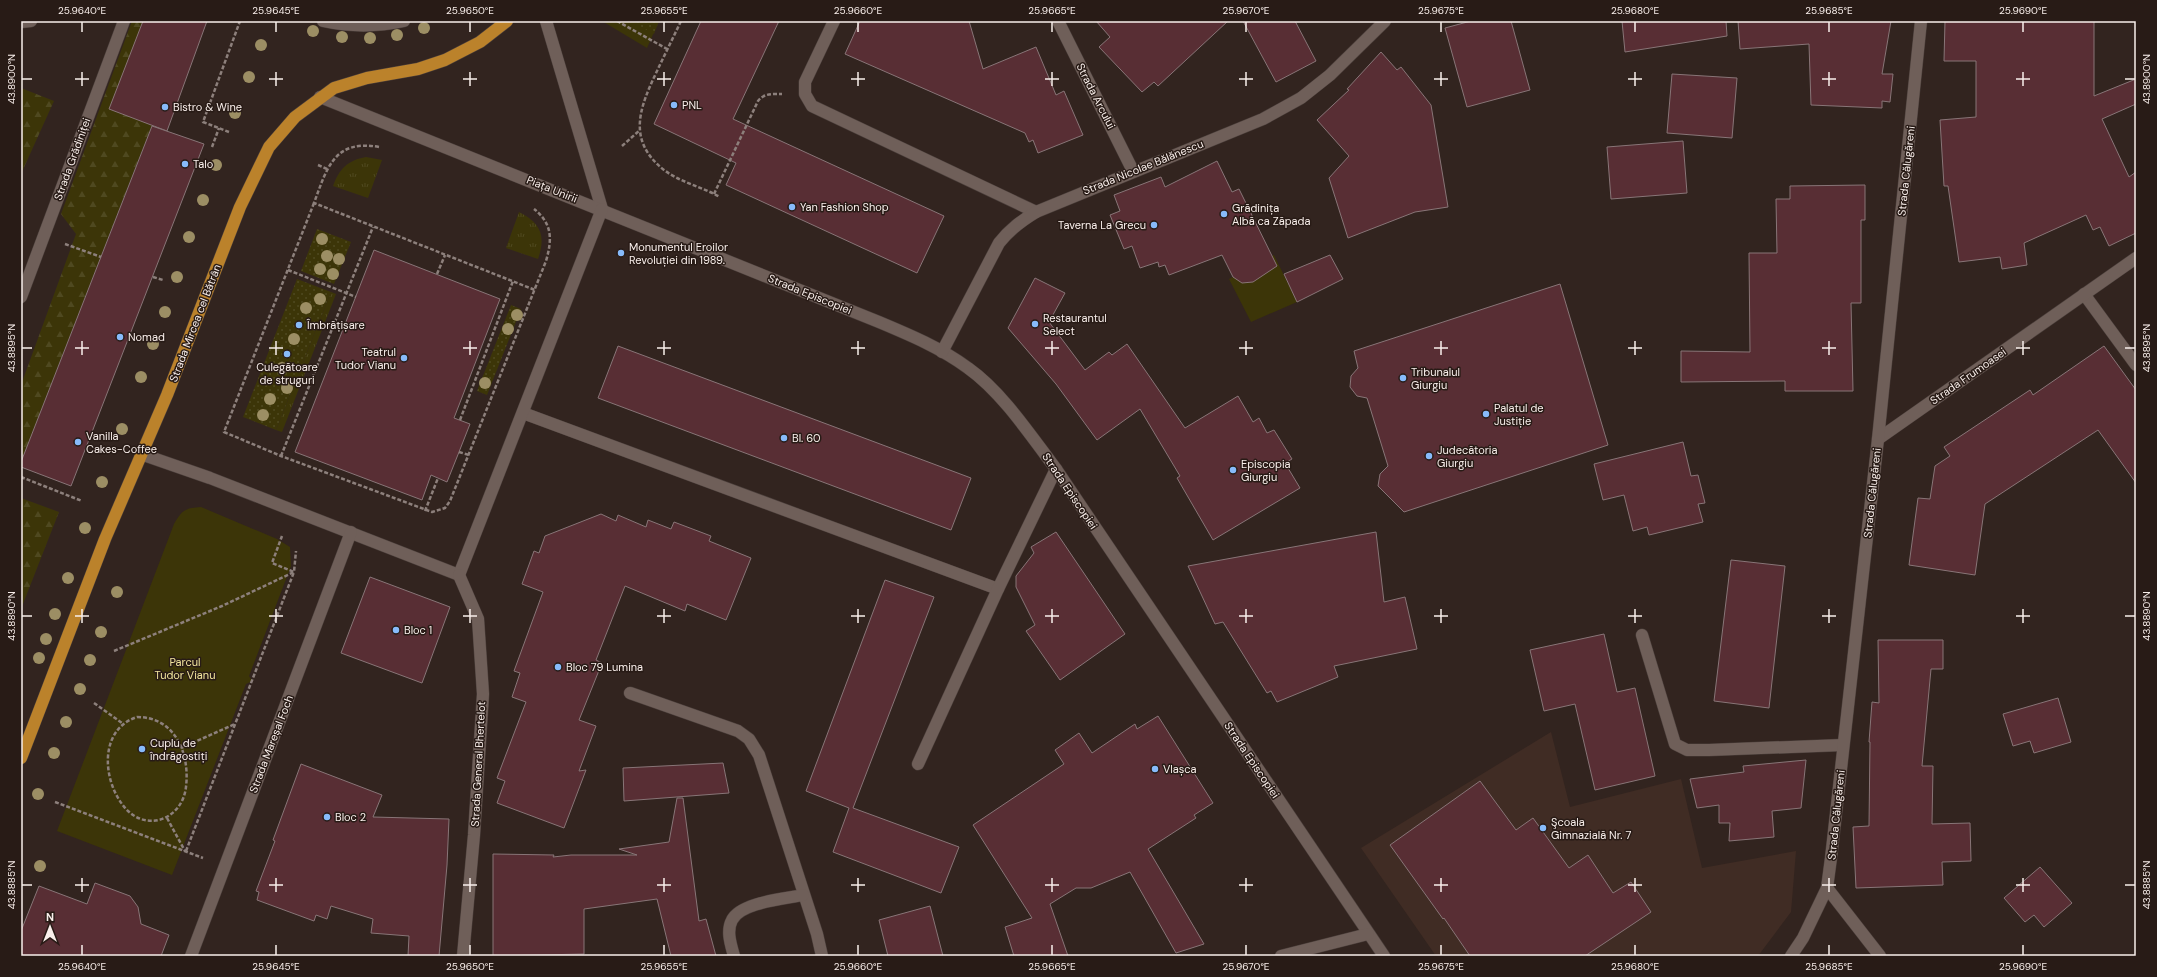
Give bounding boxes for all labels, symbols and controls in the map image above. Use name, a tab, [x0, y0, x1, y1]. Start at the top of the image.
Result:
text: 25.9640°E	[58, 4, 106, 17]
text: 25.9645°E	[252, 4, 300, 17]
text: 25.9650°E	[446, 4, 494, 17]
text: 25.9655°E	[640, 4, 688, 17]
text: 25.9660°E	[834, 4, 882, 17]
text: 25.9665°E	[1028, 4, 1076, 17]
text: 25.9670°E	[1223, 4, 1270, 17]
text: 25.9675°E	[1418, 4, 1464, 17]
text: 25.9680°E	[1611, 4, 1659, 17]
text: 25.9685°E	[1805, 4, 1853, 17]
text: 25.9690°E	[1999, 4, 2047, 17]
text: 43.8900°N	[5, 54, 18, 104]
text: 43.8900°N	[2140, 54, 2153, 104]
street label: Strada Arcului	[1073, 61, 1119, 131]
place label: PNL	[682, 98, 702, 112]
place label: Bistro & Wine	[173, 100, 242, 114]
marker: PNL	[669, 100, 679, 110]
marker: Bistro & Wine	[160, 102, 170, 112]
street label: Strada Grădiniței	[51, 116, 93, 202]
street label: Strada Călugăreni	[1894, 125, 1918, 217]
street label: Strada Nicolae Bălănescu	[1081, 136, 1205, 198]
place label: Talo	[193, 157, 213, 171]
marker: Talo	[180, 159, 190, 169]
street label: Piața Unirii	[525, 172, 579, 206]
place label: Yan Fashion Shop	[800, 200, 889, 214]
place label: Grădinița Albă ca Zăpada	[1232, 201, 1310, 228]
marker: Yan Fashion Shop	[787, 202, 797, 212]
marker: Grădinița Albă ca Zăpada	[1219, 209, 1229, 219]
place label: Taverna La Grecu	[1058, 218, 1146, 232]
marker: Taverna La Grecu	[1149, 220, 1159, 230]
place label: Monumentul Eroilor Revoluției din 1989.	[629, 240, 728, 267]
marker: Monumentul Eroilor Revoluției din 1989.	[616, 248, 626, 258]
street label: Strada Mircea cel Bătrân	[166, 262, 224, 384]
street label: Strada Episcopiei	[766, 271, 854, 317]
place label: Restaurantul Select	[1043, 311, 1107, 338]
place label: Îmbrățișare	[306, 318, 365, 332]
marker: Restaurantul Select	[1030, 319, 1040, 329]
marker: Îmbrățișare	[294, 320, 304, 330]
text: 43.8895°N	[5, 324, 18, 372]
text: 43.8895°N	[2140, 324, 2153, 372]
place label: Nomad	[128, 330, 165, 344]
marker: Nomad	[115, 332, 125, 342]
place label: Teatrul Tudor Vianu	[335, 345, 396, 372]
street label: Strada Frumoasei	[1927, 345, 2009, 407]
marker: Culegătoare de struguri	[282, 349, 292, 359]
marker: Teatrul Tudor Vianu	[399, 353, 409, 363]
place label: Culegătoare de struguri	[256, 360, 318, 387]
place label: Tribunalul Giurgiu	[1411, 365, 1460, 392]
marker: Tribunalul Giurgiu	[1398, 373, 1408, 383]
place label: Palatul de Justiție	[1494, 401, 1544, 428]
marker: Palatul de Justiție	[1481, 409, 1491, 419]
place label: Vanilla Cakes-Coffee	[86, 429, 157, 456]
place label: Bl. 60	[792, 431, 821, 445]
marker: Bl. 60	[779, 433, 789, 443]
marker: Vanilla Cakes-Coffee	[73, 437, 83, 447]
place label: Judecătoria Giurgiu	[1437, 443, 1497, 470]
street label: Strada Călugăreni	[1860, 447, 1884, 539]
street label: Strada Episcopiei	[1039, 450, 1101, 532]
marker: Judecătoria Giurgiu	[1424, 451, 1434, 461]
place label: Episcopia Giurgiu	[1241, 457, 1291, 484]
marker: Episcopia Giurgiu	[1228, 465, 1238, 475]
text: 43.8890°N	[5, 591, 18, 641]
text: 43.8890°N	[2140, 591, 2153, 641]
place label: Bloc 1	[404, 623, 432, 637]
marker: Bloc 1	[391, 625, 401, 635]
park label: Parcul Tudor Vianu	[155, 655, 215, 682]
place label: Bloc 79 Lumina	[566, 660, 643, 674]
marker: Bloc 79 Lumina	[553, 662, 563, 672]
street label: Strada Mareșal Foch	[246, 693, 296, 795]
street label: Strada General Bhertelot	[468, 701, 488, 827]
street label: Strada Episcopiei	[1221, 719, 1283, 801]
place label: Cuplu de îndrăgostiți	[149, 736, 207, 763]
marker: Cuplu de îndrăgostiți	[137, 744, 147, 754]
place label: Vlașca	[1163, 762, 1197, 776]
marker: Vlașca	[1150, 764, 1160, 774]
street label: Strada Călugăreni	[1824, 769, 1848, 861]
place label: Bloc 2	[335, 810, 366, 824]
marker: Bloc 2	[322, 812, 332, 822]
place label: Şcoala Gimnazială Nr. 7	[1551, 815, 1631, 842]
marker: Şcoala Gimnazială Nr. 7	[1538, 823, 1548, 833]
text: 43.8885°N	[5, 861, 18, 909]
text: 43.8885°N	[2140, 861, 2153, 909]
north arrow	[30, 907, 70, 947]
text: N	[46, 910, 54, 924]
text: 25.9640°E	[58, 960, 106, 973]
text: 25.9645°E	[252, 960, 300, 973]
text: 25.9650°E	[446, 960, 494, 973]
text: 25.9655°E	[640, 960, 688, 973]
text: 25.9660°E	[834, 960, 882, 973]
text: 25.9665°E	[1028, 960, 1076, 973]
text: 25.9670°E	[1223, 960, 1270, 973]
text: 25.9675°E	[1418, 960, 1464, 973]
text: 25.9680°E	[1611, 960, 1659, 973]
text: 25.9685°E	[1805, 960, 1853, 973]
text: 25.9690°E	[1999, 960, 2047, 973]

